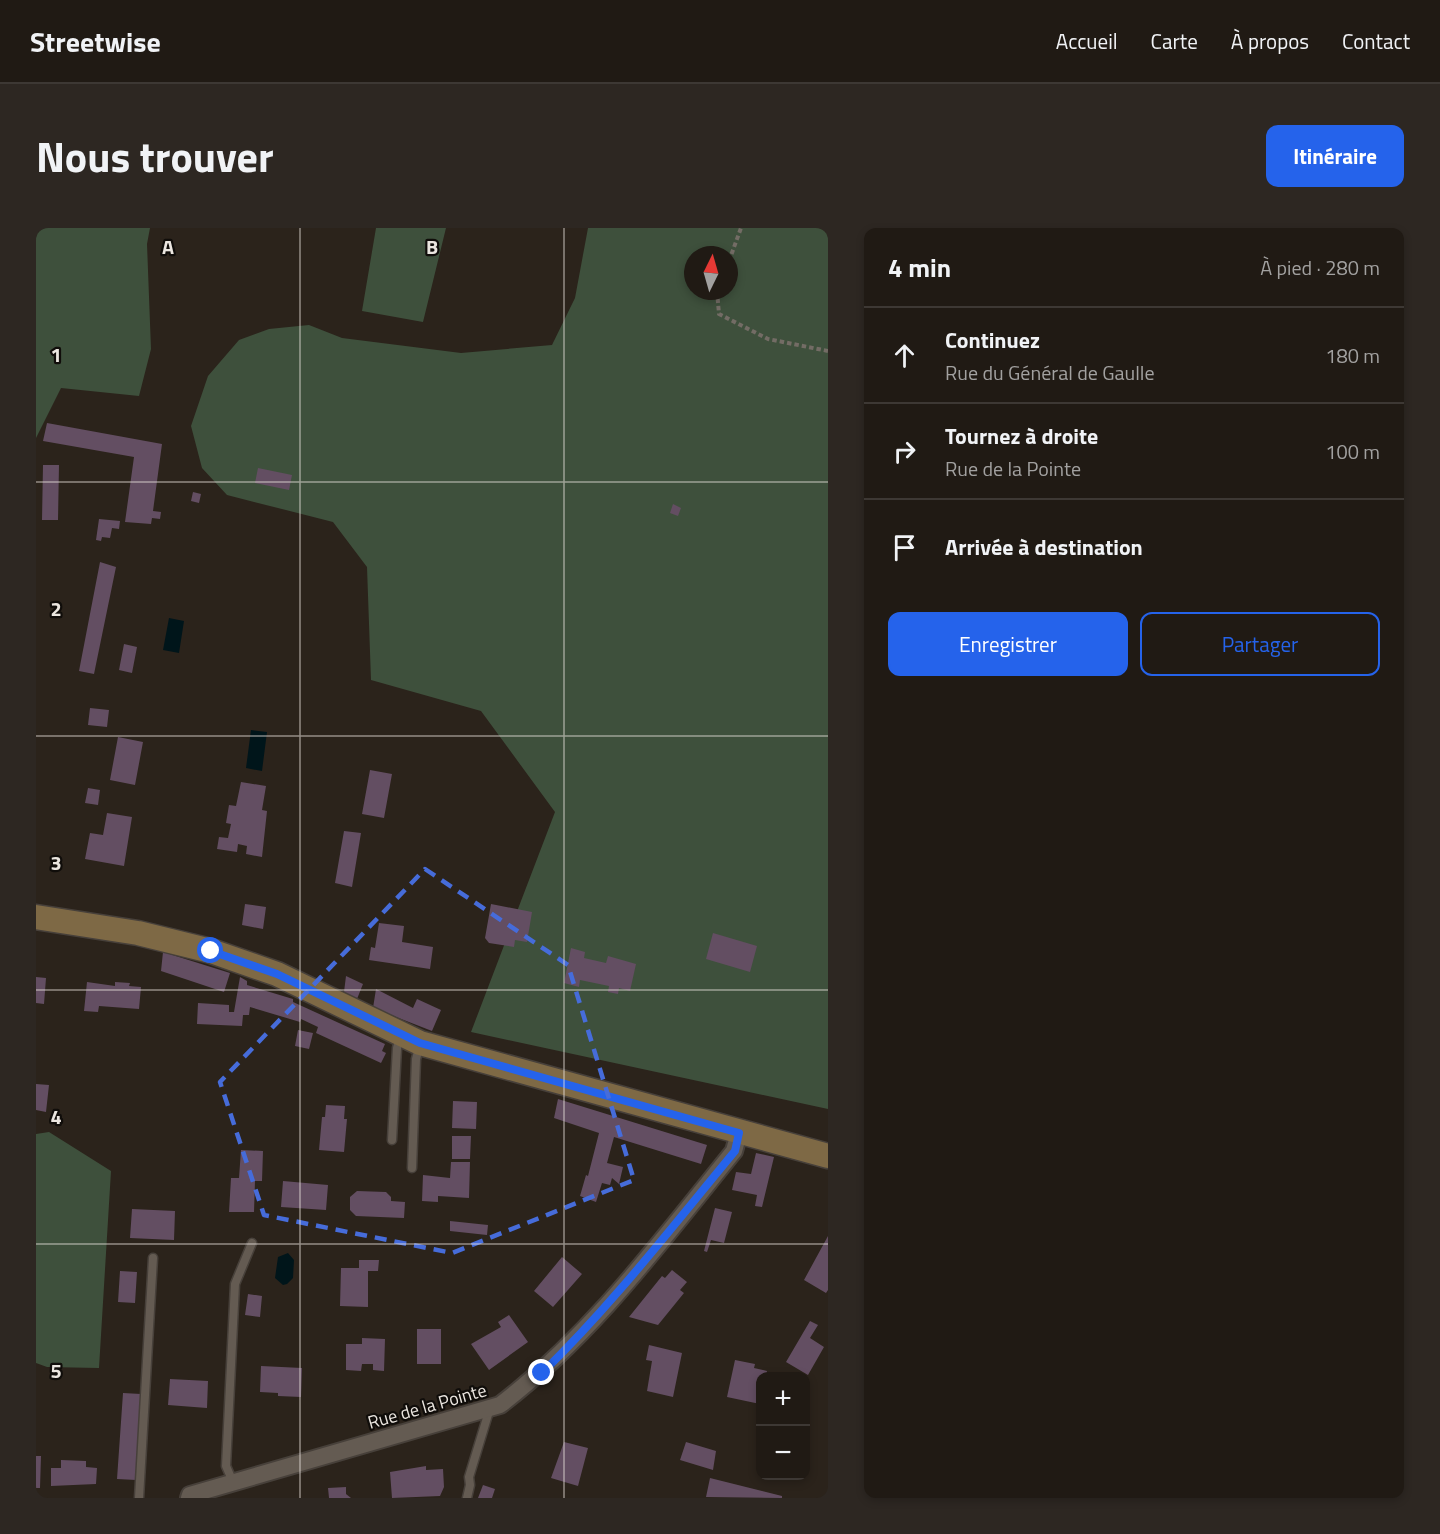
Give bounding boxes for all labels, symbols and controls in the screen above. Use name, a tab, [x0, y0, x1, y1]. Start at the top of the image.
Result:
text: Streetwise	[30, 20, 161, 63]
text: Accueil	[1056, 25, 1118, 57]
text: Carte	[1151, 25, 1198, 57]
text: À propos	[1231, 25, 1309, 57]
text: Contact	[1342, 25, 1410, 57]
text: Nous trouver	[36, 124, 274, 188]
button: Itinéraire	[1266, 125, 1404, 187]
text: A	[162, 231, 174, 262]
text: B	[426, 231, 438, 262]
north arrow	[684, 246, 738, 300]
text: 4 min	[888, 248, 951, 287]
text: À pied · 280 m	[1260, 252, 1380, 283]
text: Continuez	[945, 323, 1040, 357]
text: 1	[50, 339, 62, 370]
icon: ahead	[888, 339, 921, 372]
text: 180 m	[1325, 340, 1380, 371]
text: Rue du Général de Gaulle	[945, 357, 1155, 388]
text: Tournez à droite	[945, 419, 1098, 453]
icon: right	[888, 435, 921, 468]
text: 100 m	[1325, 436, 1380, 467]
text: Rue de la Pointe	[945, 453, 1081, 484]
text: Arrivée à destination	[945, 530, 1143, 564]
icon: arrive	[888, 531, 921, 564]
text: 2	[50, 593, 62, 624]
button: Enregistrer	[888, 612, 1128, 676]
button: Partager	[1140, 612, 1380, 676]
text: 3	[50, 847, 62, 878]
route start	[197, 937, 223, 963]
text: 4	[50, 1101, 62, 1132]
text: 5	[50, 1355, 62, 1386]
route end	[528, 1359, 554, 1385]
map controls	[756, 1372, 810, 1480]
button: +	[756, 1372, 810, 1426]
street label: Rue de la Pointe	[364, 1376, 490, 1436]
button: −	[756, 1426, 810, 1480]

